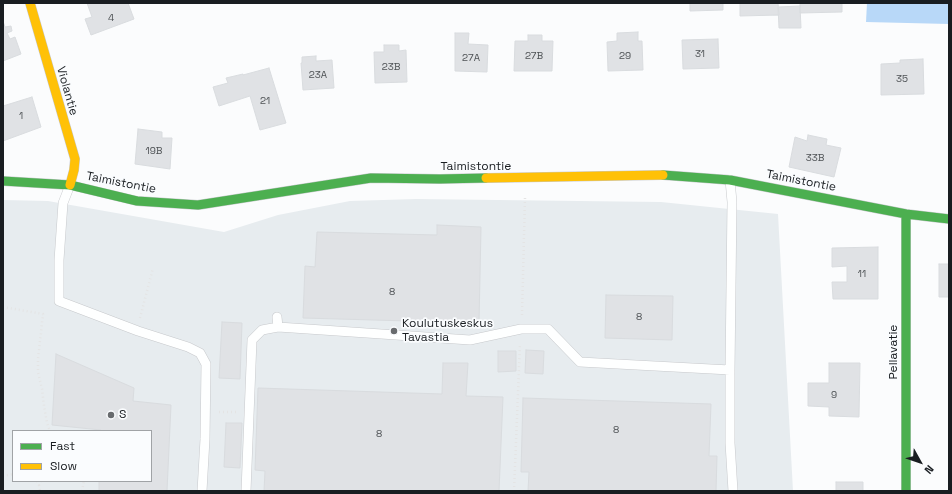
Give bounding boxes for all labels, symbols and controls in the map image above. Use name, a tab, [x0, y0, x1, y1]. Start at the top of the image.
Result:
house number: 4	[108, 12, 114, 24]
house number: 31	[695, 48, 705, 60]
house number: 27B	[525, 50, 543, 62]
house number: 29	[619, 50, 631, 62]
house number: 27A	[462, 52, 480, 64]
house number: 23B	[382, 61, 400, 73]
street label: Violantie	[53, 65, 81, 117]
house number: 23A	[309, 69, 327, 81]
house number: 35	[896, 73, 908, 85]
house number: 21	[260, 95, 270, 107]
house number: 1	[19, 110, 23, 122]
house number: 19B	[146, 145, 162, 157]
house number: 33B	[806, 152, 824, 164]
street label: Taimistontie	[441, 160, 511, 174]
street label: Taimistontie	[765, 167, 837, 195]
street label: Taimistontie	[85, 169, 157, 197]
house number: 11	[858, 268, 866, 280]
house number: 8	[389, 286, 395, 298]
house number: 8	[636, 311, 642, 323]
place label: Koulutuskeskus Tavastia	[402, 317, 493, 345]
street label: Pellavatie	[887, 325, 901, 379]
marker: Koulutuskeskus Tavastia	[389, 326, 399, 336]
house number: 9	[831, 389, 837, 401]
place label: S	[119, 408, 126, 422]
marker: S	[106, 410, 116, 420]
house number: 8	[613, 424, 619, 436]
house number: 8	[376, 428, 382, 440]
legend	[12, 430, 152, 482]
text: Fast	[50, 438, 75, 454]
north arrow	[900, 442, 940, 482]
text: Slow	[50, 458, 77, 474]
text: N	[921, 462, 937, 477]

